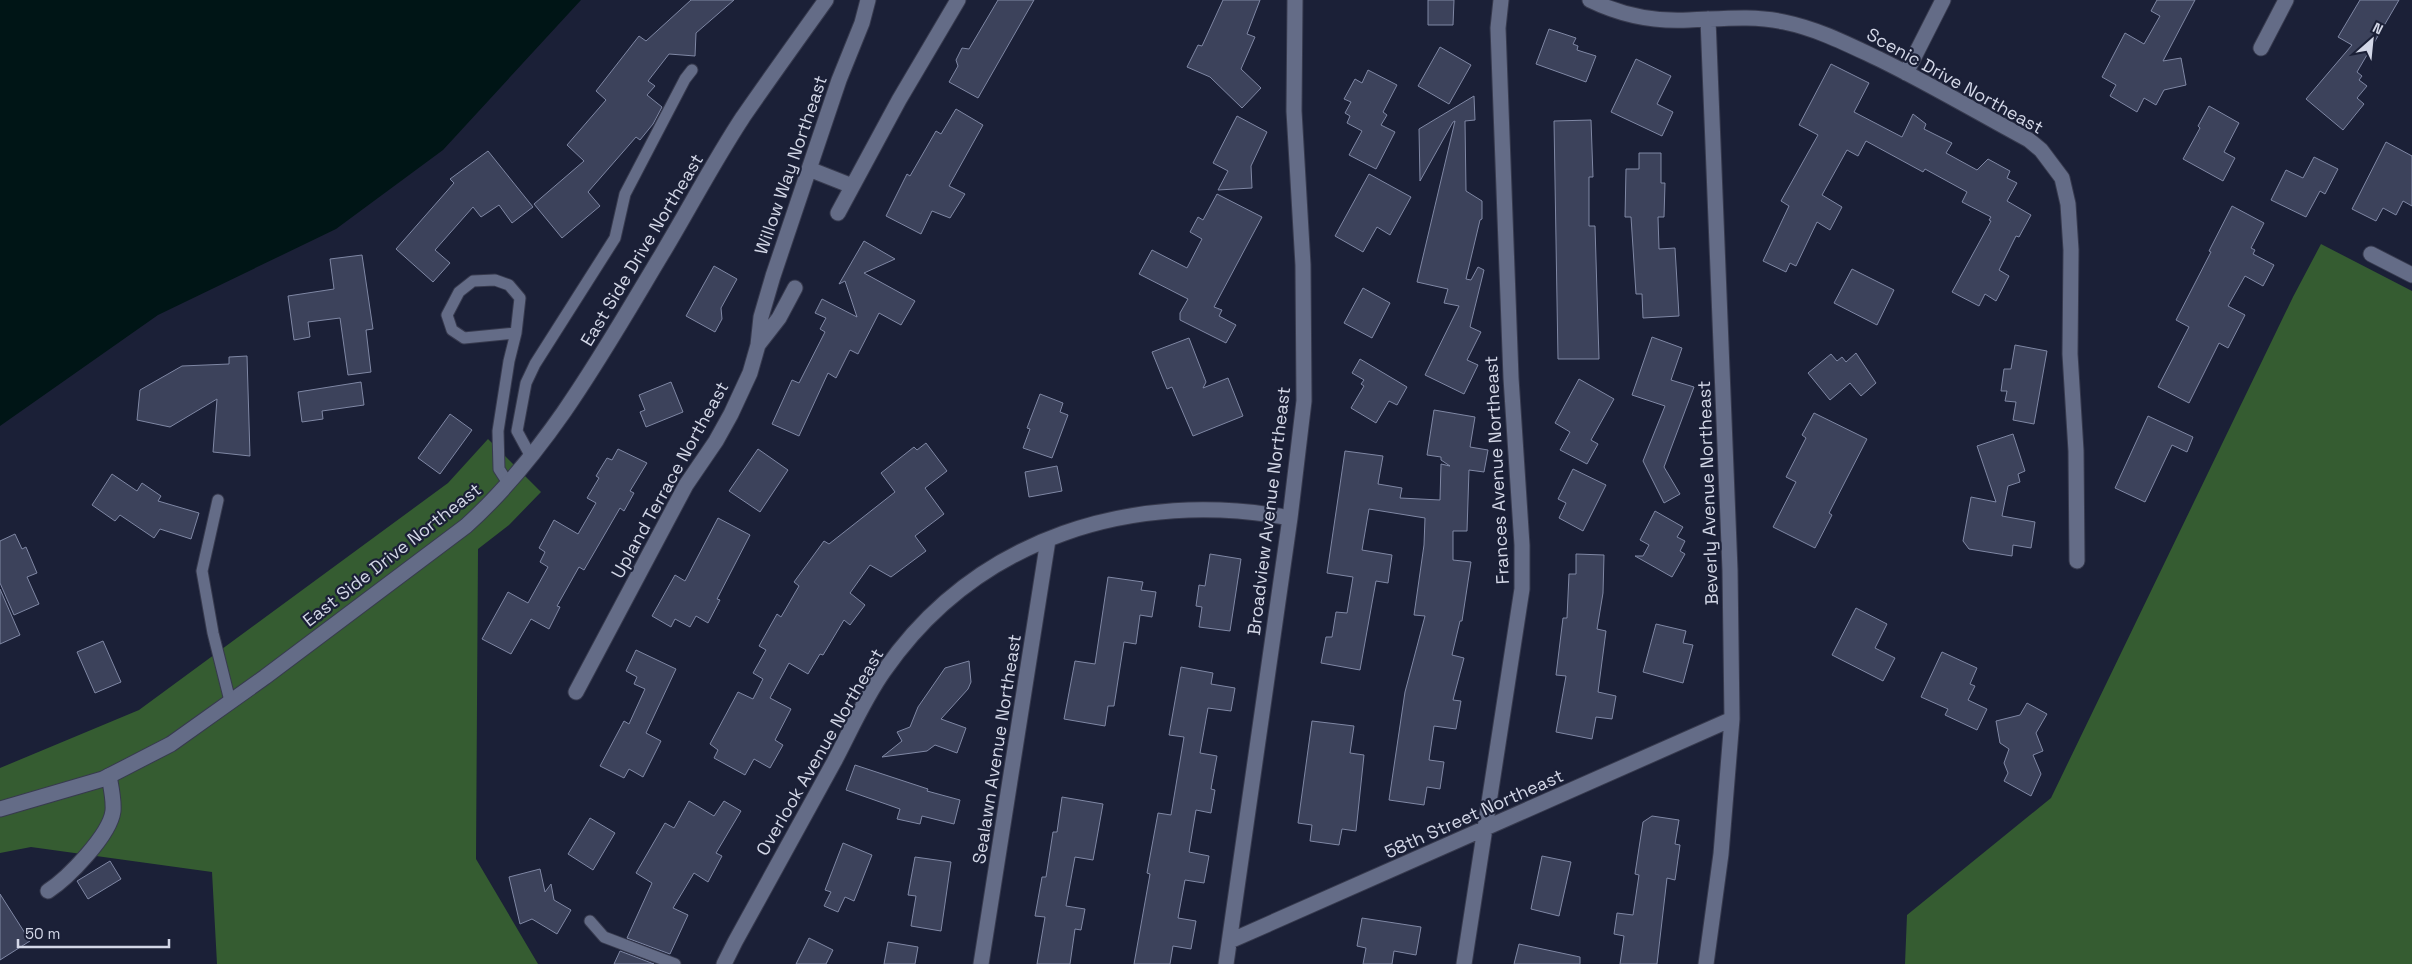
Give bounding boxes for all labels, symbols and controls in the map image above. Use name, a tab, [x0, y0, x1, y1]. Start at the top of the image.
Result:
north arrow	[2347, 15, 2397, 65]
text: N	[2370, 18, 2386, 39]
street label: Scenic Drive Northeast	[1863, 22, 2048, 139]
street label: Willow Way Northeast	[749, 72, 832, 257]
street label: East Side Drive Northeast	[575, 149, 708, 350]
street label: Frances Avenue Northeast	[1479, 355, 1514, 585]
street label: Upland Terrace Northeast	[606, 377, 733, 582]
street label: Beverly Avenue Northeast	[1692, 380, 1723, 606]
street label: Broadview Avenue Northeast	[1242, 385, 1295, 637]
street label: East Side Drive Northeast	[298, 478, 486, 631]
street label: Sealawn Avenue Northeast	[967, 632, 1026, 865]
street label: Overlook Avenue Northeast	[751, 644, 888, 859]
street label: 58th Street Northeast	[1381, 764, 1567, 863]
scale bar	[18, 916, 169, 948]
text: 50 m	[25, 924, 60, 943]

